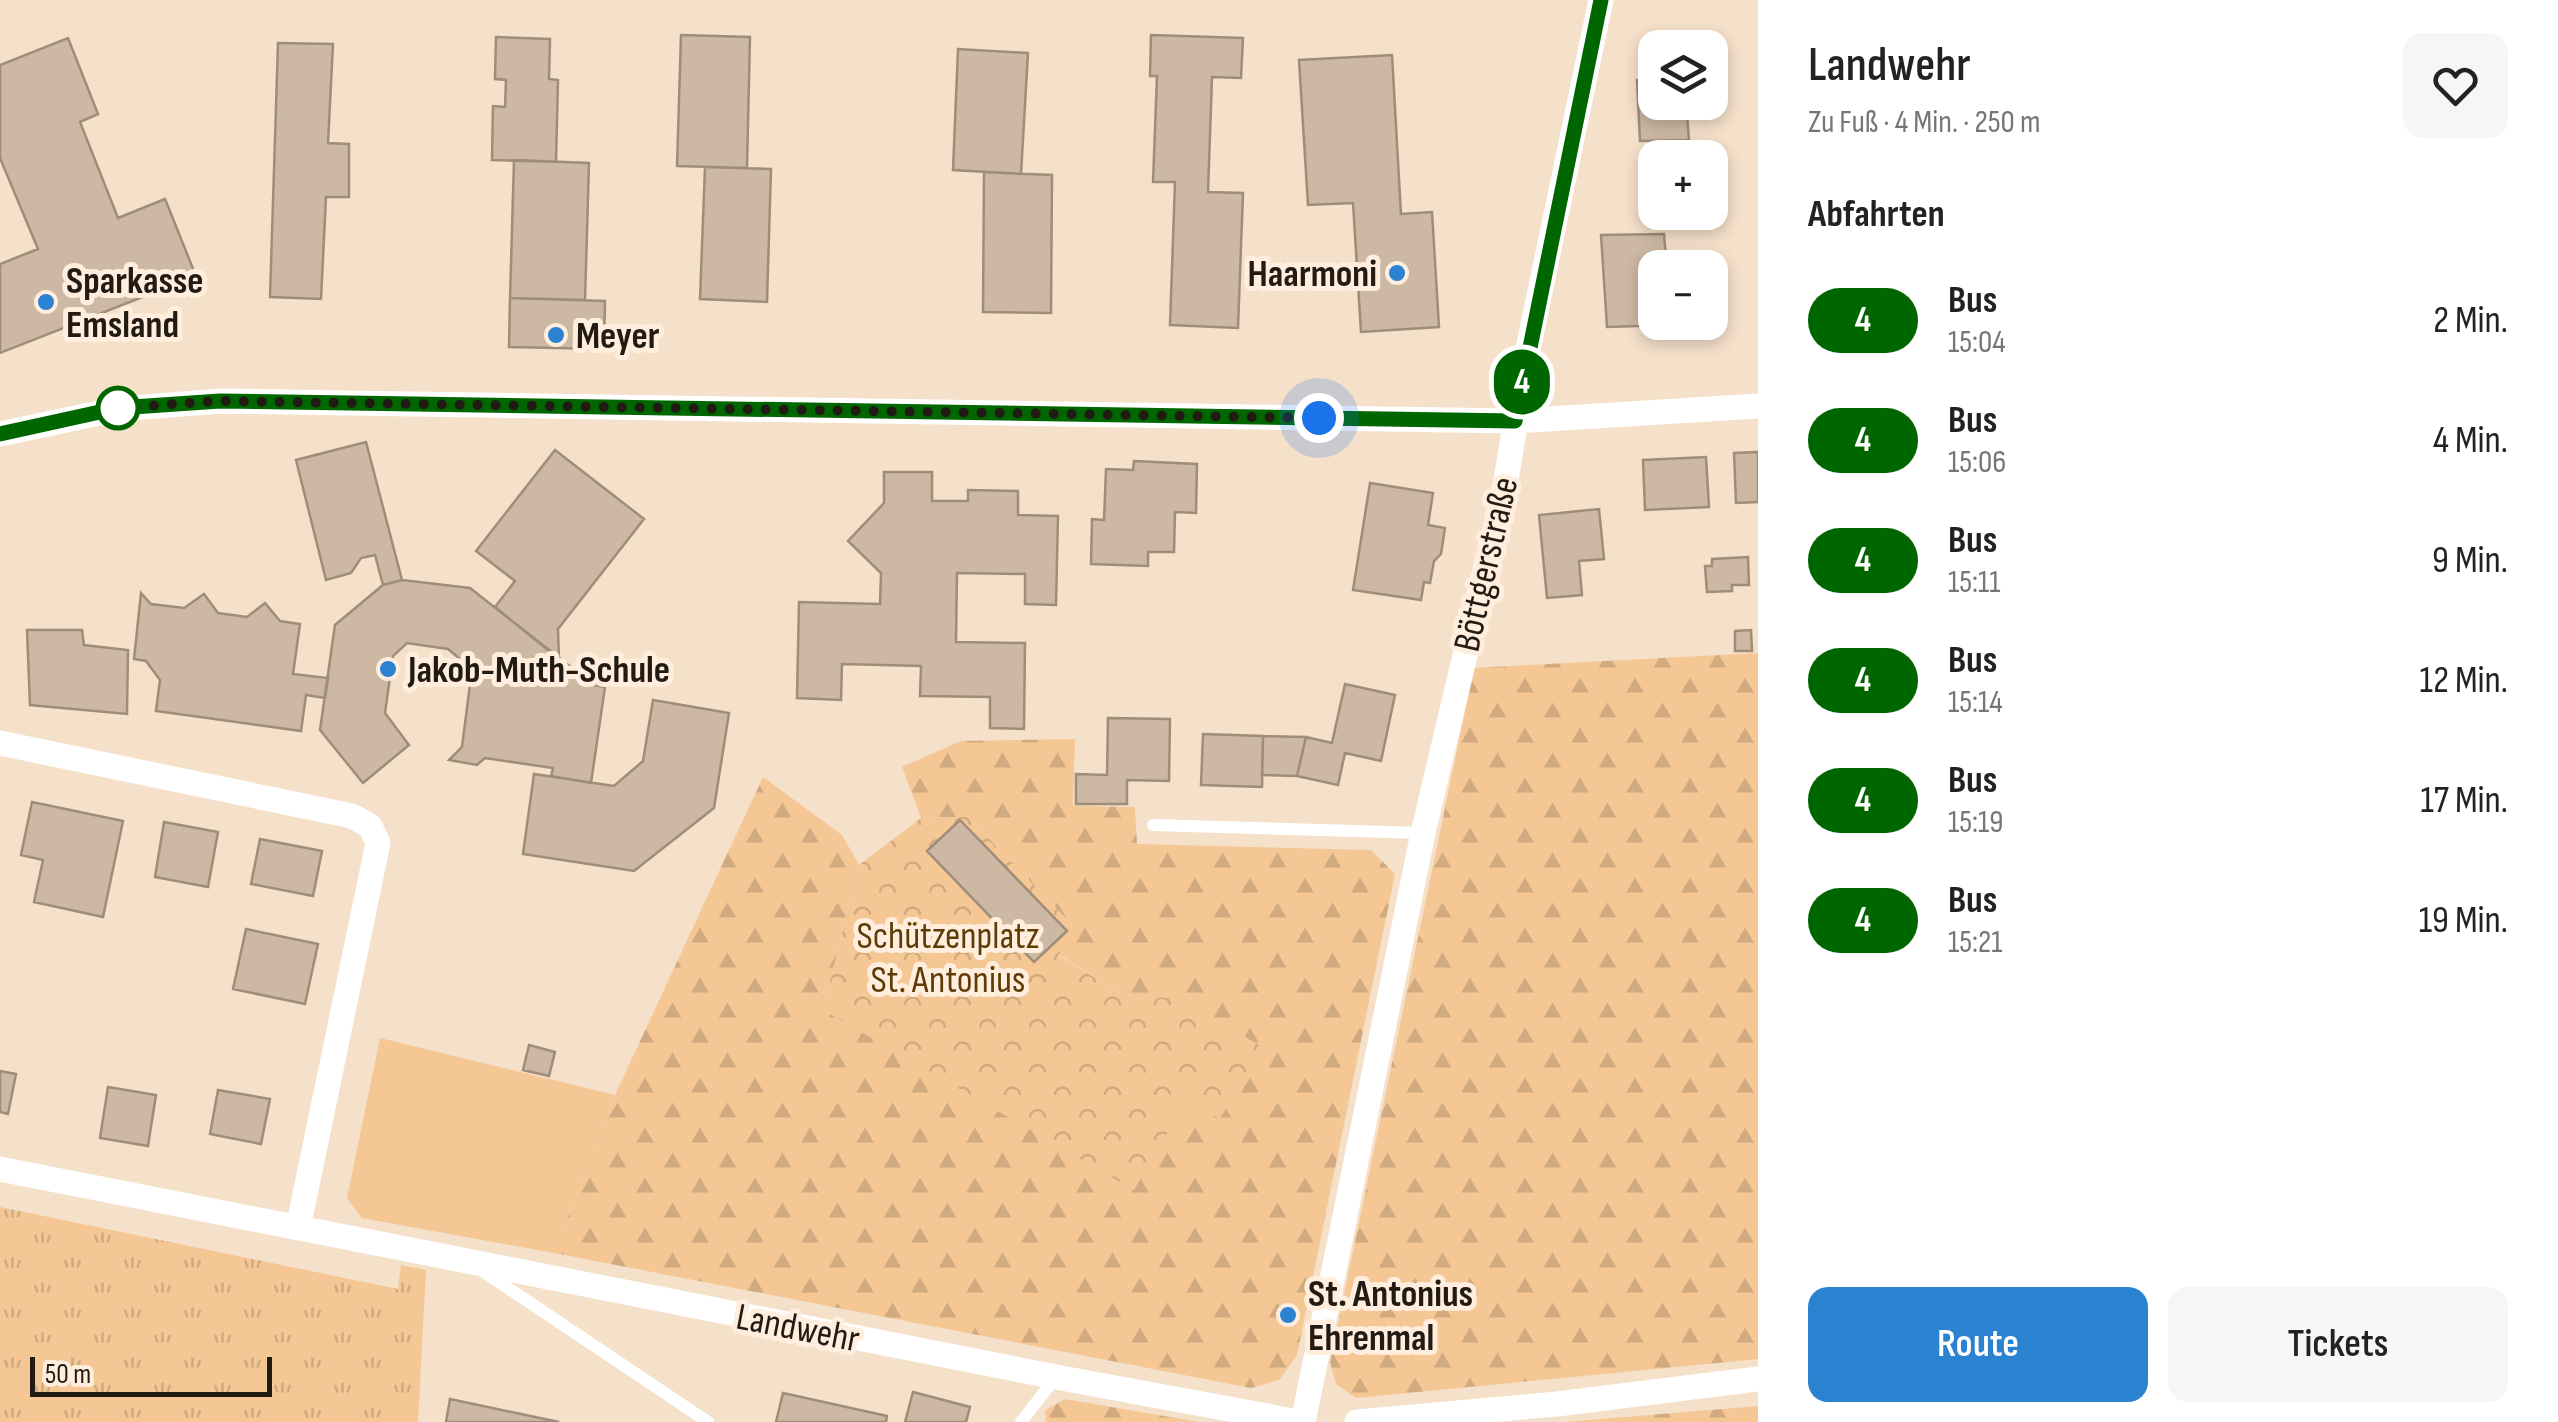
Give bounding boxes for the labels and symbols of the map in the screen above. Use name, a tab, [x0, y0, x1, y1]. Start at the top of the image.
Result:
place label: Haarmoni	[1248, 252, 1377, 297]
place label: Sparkasse Emsland	[66, 259, 204, 348]
marker: Haarmoni	[1386, 262, 1408, 284]
marker: Sparkasse Emsland	[35, 291, 57, 313]
place label: Meyer	[576, 314, 660, 359]
marker: Meyer	[545, 324, 567, 346]
line badge: 4	[1490, 350, 1554, 414]
unlabelled marker	[97, 387, 139, 429]
your location	[1294, 393, 1344, 443]
street label: Böttgerstraße	[1445, 473, 1528, 656]
place label: Jakob-Muth-Schule	[407, 648, 670, 693]
marker: Jakob-Muth-Schule	[377, 658, 399, 680]
park label: Schützenplatz St. Antonius	[856, 914, 1040, 1003]
place label: St. Antonius Ehrenmal	[1308, 1272, 1473, 1361]
street label: Landwehr	[732, 1295, 863, 1362]
marker: St. Antonius Ehrenmal	[1277, 1304, 1299, 1326]
scale bar	[30, 1352, 272, 1396]

